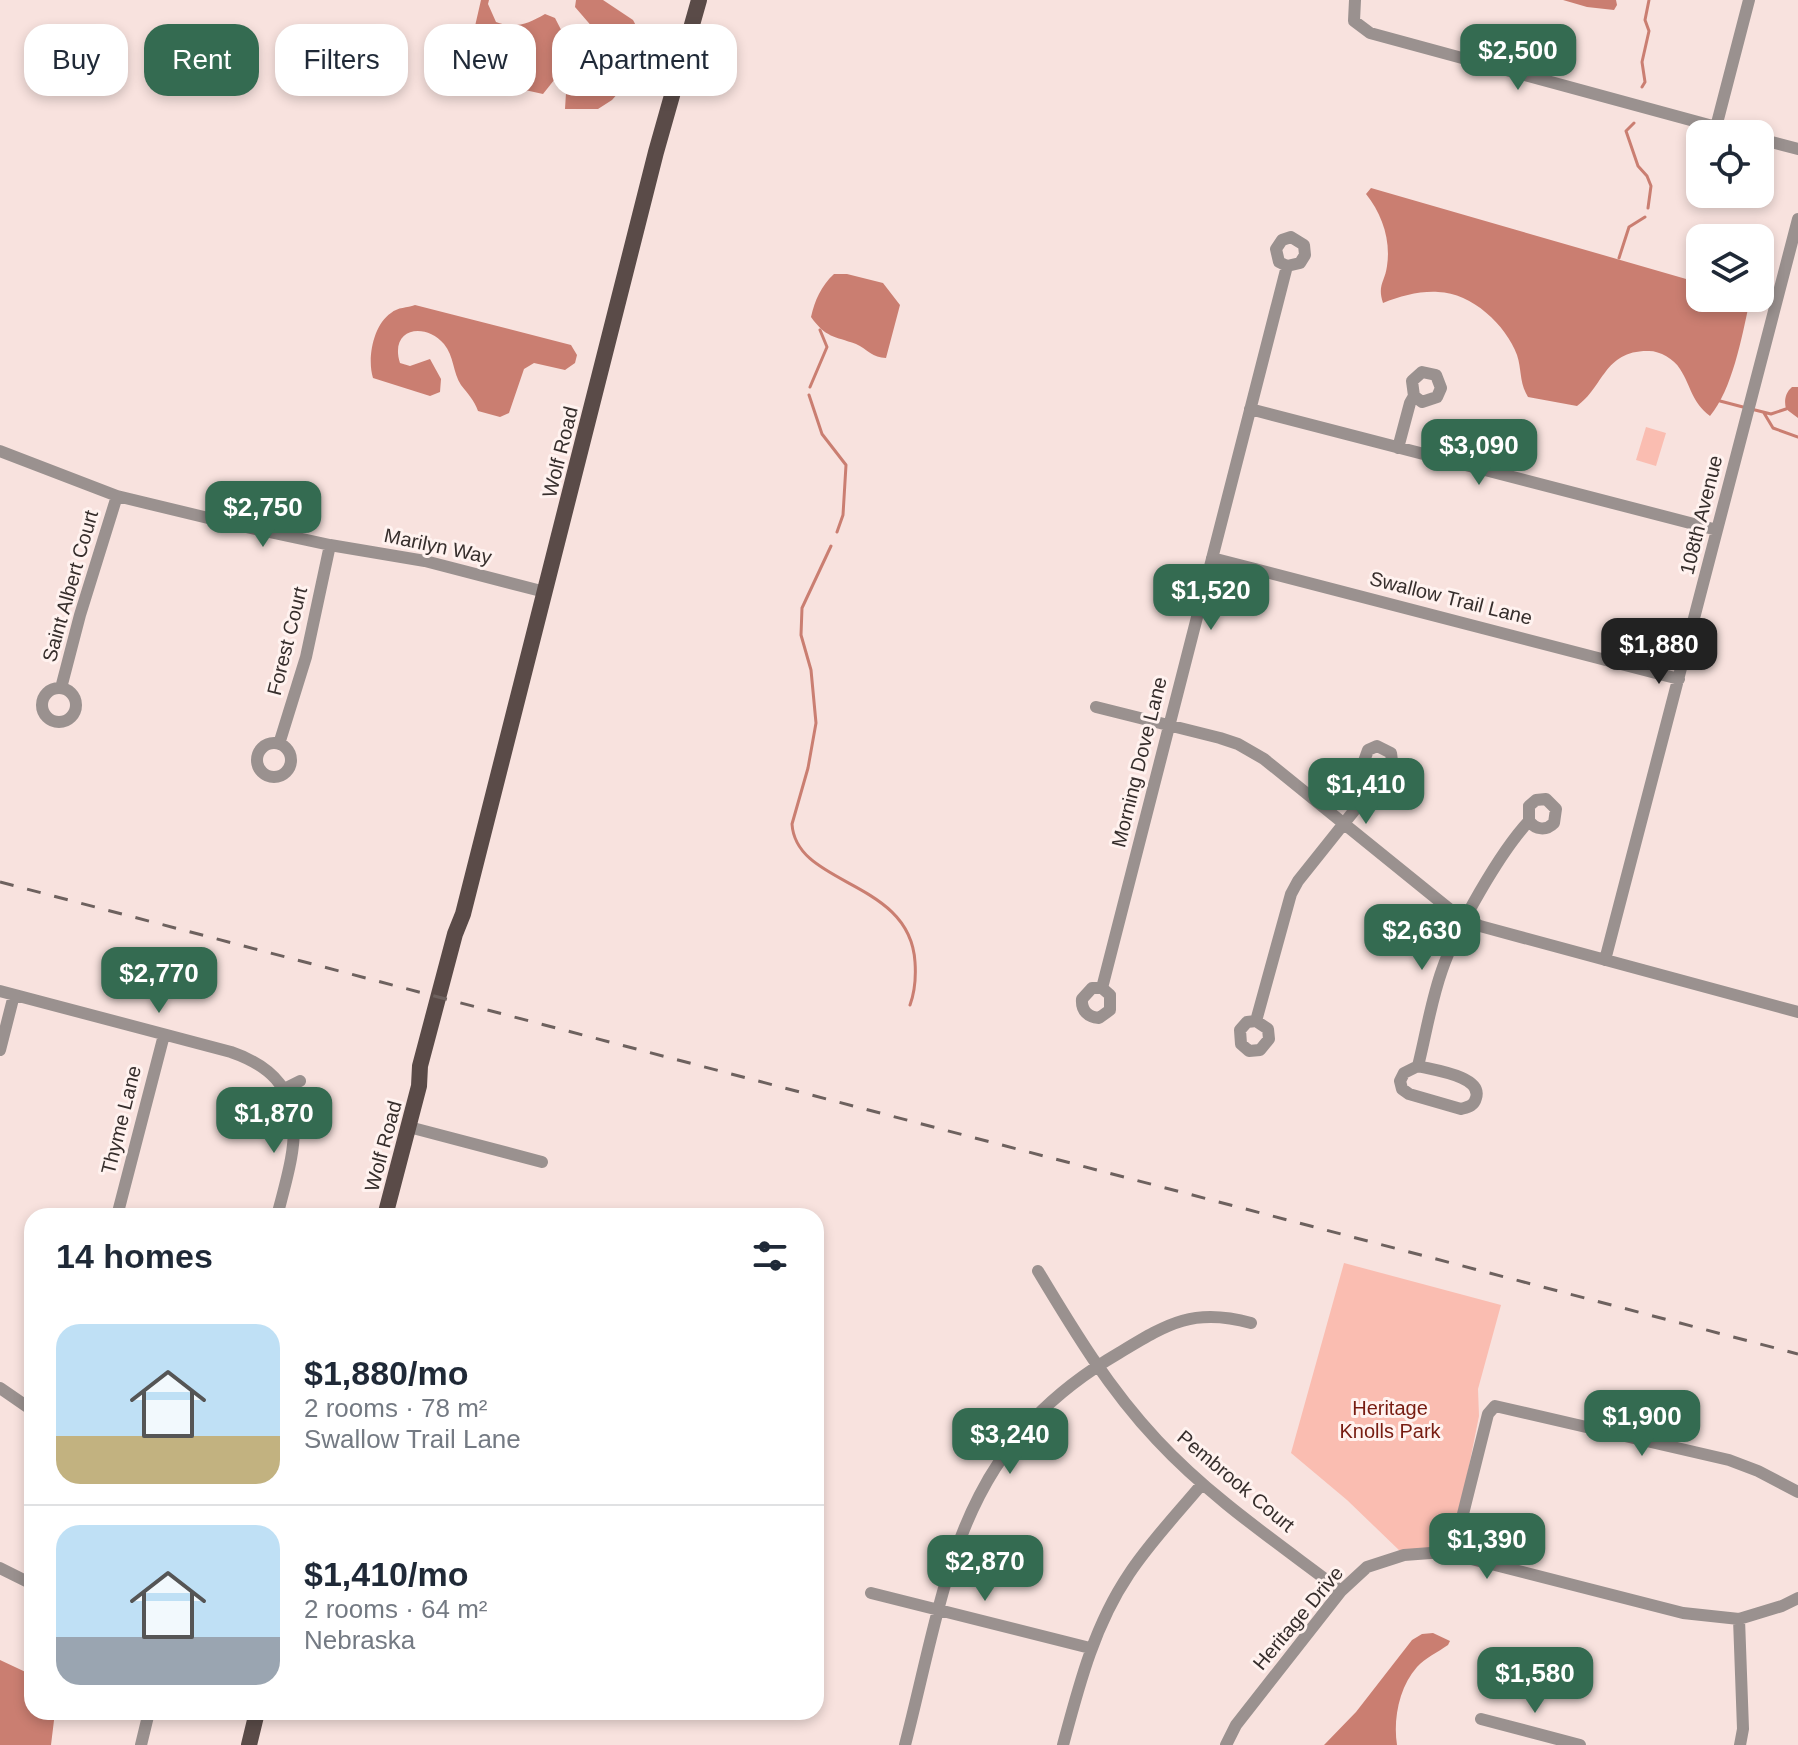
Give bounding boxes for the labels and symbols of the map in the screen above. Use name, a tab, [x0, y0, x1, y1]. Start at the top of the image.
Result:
pin: $2,500	[1453, 24, 1583, 92]
street label: Wolf Road	[538, 404, 582, 500]
pin: $3,090	[1414, 419, 1544, 487]
street label: 108th Avenue	[1676, 453, 1726, 577]
pin: $2,750	[198, 481, 328, 549]
street label: Saint Albert Court	[38, 507, 102, 664]
street label: Marilyn Way	[382, 524, 494, 568]
pin: $1,520	[1146, 564, 1276, 632]
street label: Swallow Trail Lane	[1367, 567, 1535, 629]
street label: Forest Court	[263, 584, 311, 698]
pin: $1,880	[1594, 618, 1724, 686]
street label: Morning Dove Lane	[1107, 675, 1171, 849]
pin: $1,410	[1301, 758, 1431, 826]
pin: $2,630	[1357, 904, 1487, 972]
pin: $2,770	[94, 947, 224, 1015]
street label: Thyme Lane	[97, 1063, 145, 1177]
pin: $1,870	[209, 1087, 339, 1155]
street label: Wolf Road	[360, 1098, 406, 1194]
pin: $1,900	[1577, 1390, 1707, 1458]
park label: Heritage Knolls Park	[1339, 1397, 1442, 1442]
pin: $3,240	[945, 1408, 1075, 1476]
street label: Pembrook Court	[1173, 1426, 1299, 1537]
pin: $1,390	[1422, 1513, 1552, 1581]
pin: $2,870	[920, 1535, 1050, 1603]
street label: Heritage Drive	[1248, 1562, 1348, 1674]
pin: $1,580	[1470, 1647, 1600, 1715]

